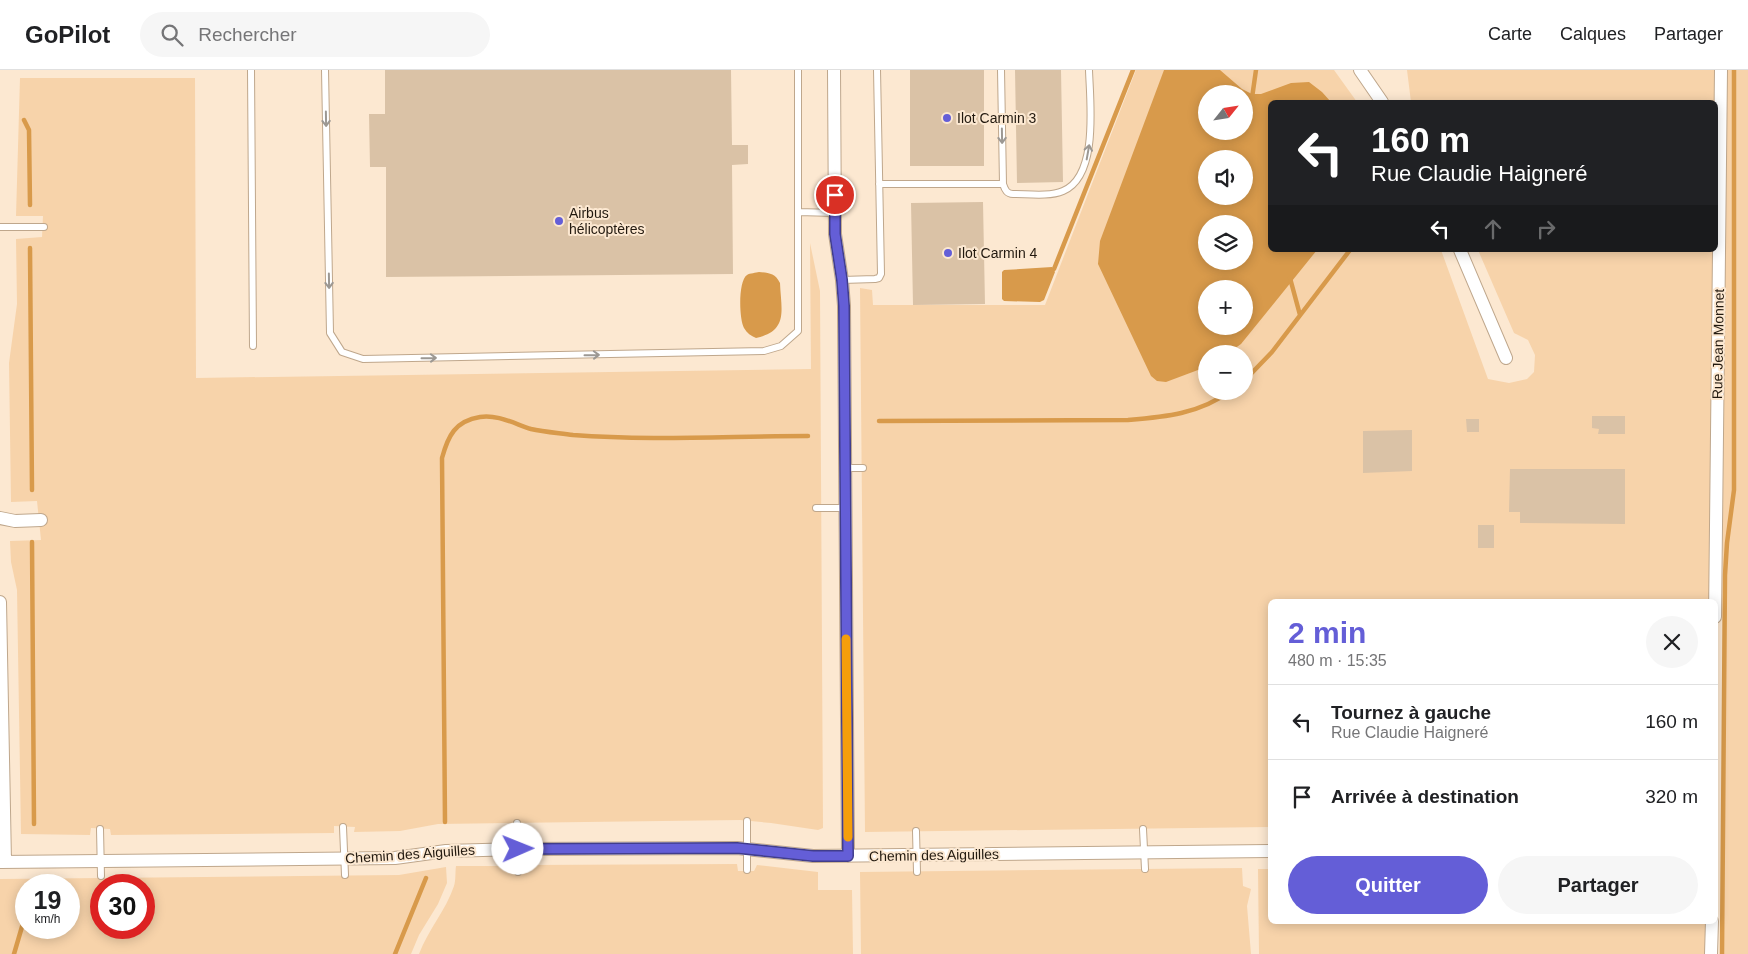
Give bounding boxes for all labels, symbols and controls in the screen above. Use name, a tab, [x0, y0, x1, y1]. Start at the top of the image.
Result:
search box	[140, 12, 490, 57]
text: GoPilot	[25, 21, 110, 48]
icon: search	[158, 21, 186, 49]
text: Rechercher	[198, 24, 297, 45]
text: Carte	[1488, 24, 1532, 44]
text: Calques	[1560, 24, 1626, 44]
text: Partager	[1654, 24, 1723, 44]
north arrow	[1198, 85, 1252, 140]
map controls	[1198, 85, 1253, 400]
one-way arrow	[321, 110, 331, 126]
place label: Ilot Carmin 3	[957, 110, 1037, 126]
marker: Ilot Carmin 3	[941, 112, 953, 124]
icon: left	[1288, 120, 1353, 185]
text: 160 m	[1371, 120, 1470, 159]
one-way arrow	[997, 128, 1007, 144]
one-way arrow	[1083, 144, 1093, 160]
button: sound	[1198, 150, 1253, 205]
text: Rue Claudie Haigneré	[1371, 161, 1587, 186]
pin	[814, 174, 856, 216]
icon: arrive	[821, 181, 849, 209]
place label: Airbus hélicoptères	[569, 205, 645, 237]
marker: Airbus hélicoptères	[553, 215, 565, 227]
button: layers	[1198, 215, 1253, 270]
icon: left	[1426, 215, 1454, 243]
icon: ahead	[1479, 215, 1507, 243]
icon: right	[1532, 215, 1560, 243]
place label: Ilot Carmin 4	[958, 245, 1038, 261]
marker: Ilot Carmin 4	[942, 247, 954, 259]
one-way arrow	[324, 272, 334, 289]
button: +	[1198, 280, 1253, 335]
street label: Rue Jean Monnet	[1709, 289, 1727, 399]
button: −	[1198, 345, 1253, 400]
one-way arrow	[584, 350, 600, 360]
one-way arrow	[421, 353, 437, 363]
text: 2 min	[1288, 616, 1366, 649]
button: close	[1646, 616, 1698, 668]
text: 480 m · 15:35	[1288, 652, 1387, 669]
text: Tournez à gauche	[1331, 702, 1491, 723]
icon: left	[1288, 708, 1316, 736]
text: 160 m	[1645, 711, 1698, 732]
text: Rue Claudie Haigneré	[1331, 724, 1488, 741]
icon: arrive	[1288, 783, 1316, 811]
text: Arrivée à destination	[1331, 786, 1519, 807]
text: 320 m	[1645, 786, 1698, 807]
position arrow	[491, 822, 543, 874]
street label: Chemin des Aiguilles	[345, 841, 475, 867]
street label: Chemin des Aiguilles	[869, 846, 999, 864]
button: Quitter	[1288, 856, 1488, 914]
button: Partager	[1498, 856, 1698, 914]
speed limit sign: 30	[90, 874, 155, 939]
text: 19	[34, 886, 61, 914]
text: km/h	[34, 912, 61, 926]

